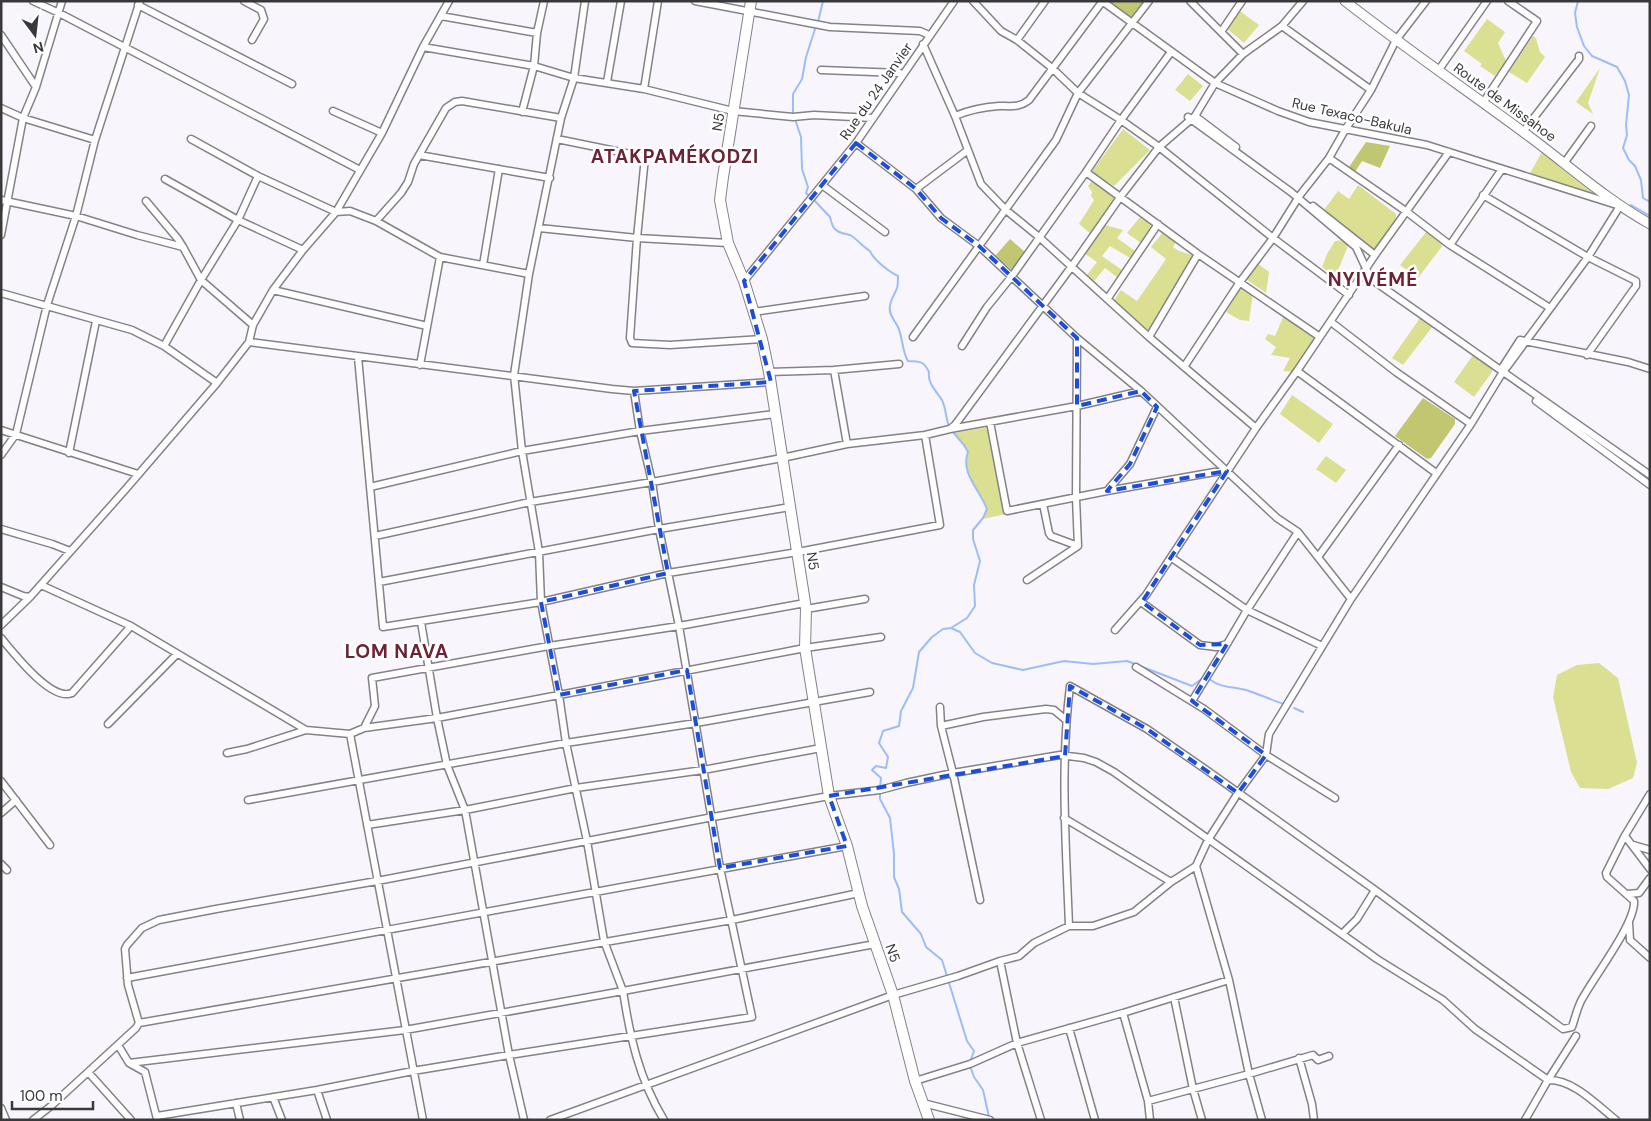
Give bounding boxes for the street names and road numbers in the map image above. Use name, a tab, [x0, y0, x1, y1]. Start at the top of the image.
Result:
street label: Rue du 24 Janvier	[836, 39, 916, 143]
street label: Route de Missahoe	[1450, 59, 1560, 145]
street label: Rue Texaco-Bakula	[1290, 93, 1414, 139]
street label: N5	[708, 112, 728, 132]
street label: N5	[803, 551, 823, 571]
street label: N5	[882, 941, 904, 965]

